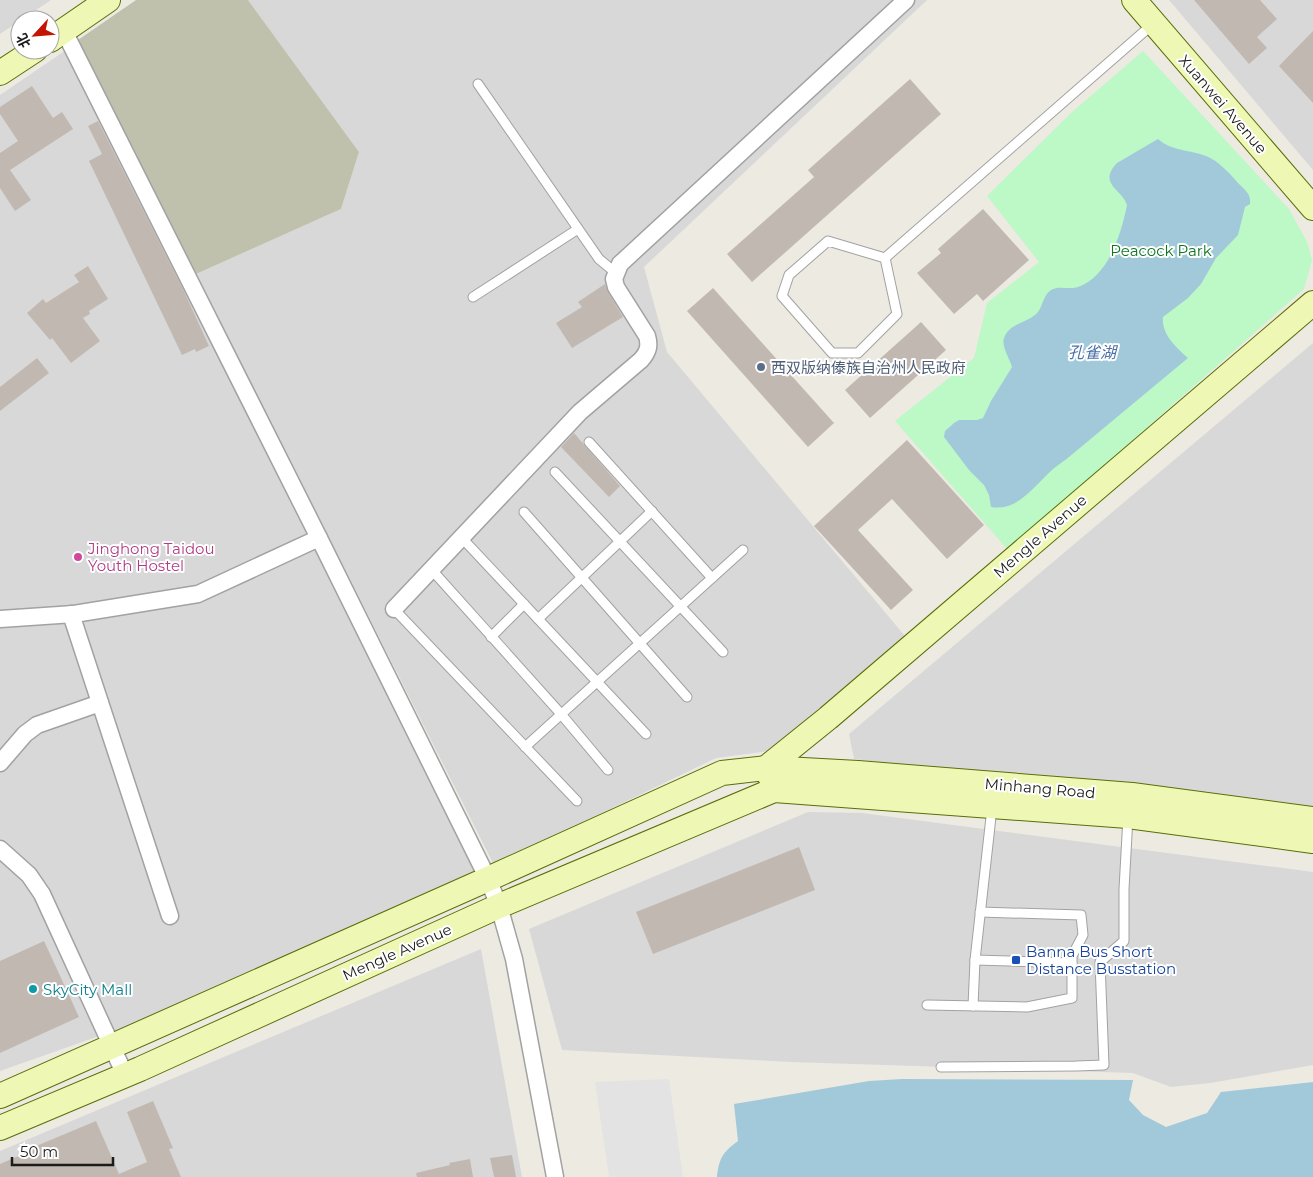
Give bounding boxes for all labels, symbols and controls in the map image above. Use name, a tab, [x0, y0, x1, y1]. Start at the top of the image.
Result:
north arrow	[10, 10, 60, 60]
text: 北	[12, 30, 34, 51]
street label: Xuanwei Avenue	[1175, 51, 1271, 157]
park label: Peacock Park	[1110, 241, 1212, 260]
water label: 孔雀湖	[1068, 343, 1119, 362]
place label: 西双版纳傣族自治州人民政府	[771, 358, 966, 377]
marker: 西双版纳傣族自治州人民政府	[755, 361, 767, 373]
street label: Mengle Avenue	[989, 490, 1091, 582]
place label: Jinghong Taidou Youth Hostel	[87, 539, 215, 575]
marker: Jinghong Taidou Youth Hostel	[72, 551, 84, 563]
street label: Minhang Road	[984, 774, 1096, 802]
street label: Mengle Avenue	[339, 919, 455, 985]
place label: Banna Bus Short Distance Busstation	[1026, 942, 1176, 978]
marker: Banna Bus Short Distance Busstation	[1010, 954, 1022, 966]
place label: SkyCity Mall	[43, 980, 132, 999]
marker: SkyCity Mall	[27, 983, 39, 995]
scale bar	[12, 1134, 114, 1166]
text: 50 m	[20, 1142, 58, 1161]

